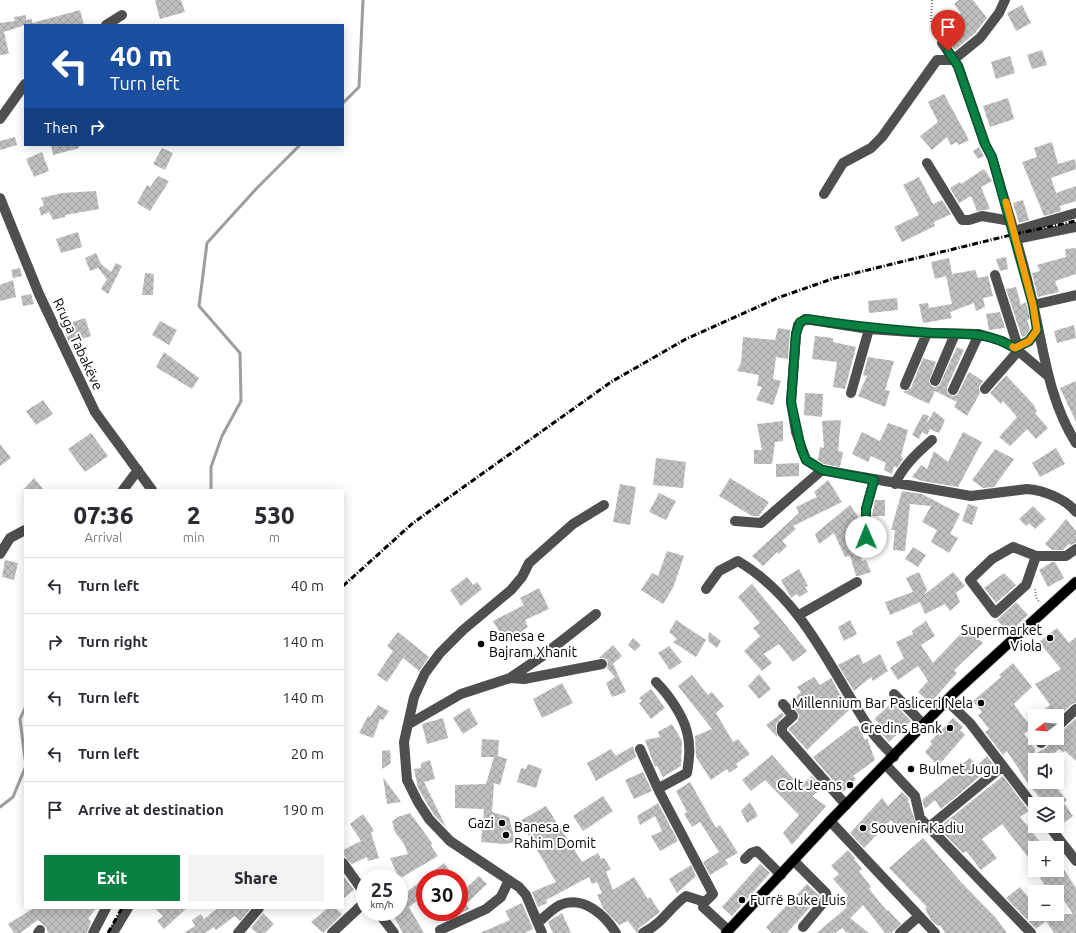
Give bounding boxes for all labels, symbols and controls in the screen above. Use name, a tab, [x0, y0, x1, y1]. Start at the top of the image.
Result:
pin	[931, 10, 965, 51]
icon: arrive	[937, 16, 959, 38]
icon: left	[44, 40, 96, 92]
text: 40 m	[110, 40, 172, 71]
text: Turn left	[110, 73, 180, 93]
icon: right	[86, 116, 108, 138]
text: Then	[44, 119, 78, 136]
street label: Rruga Tabakëve	[50, 296, 106, 392]
text: 07:36	[73, 502, 133, 529]
text: 2	[187, 502, 200, 529]
text: 530	[254, 502, 295, 529]
position arrow	[845, 516, 887, 558]
text: Arrival	[84, 530, 122, 544]
text: min	[183, 530, 205, 544]
text: m	[269, 530, 280, 544]
icon: left	[44, 575, 66, 597]
text: Turn left	[78, 577, 139, 594]
text: 40 m	[291, 577, 324, 594]
place label: Supermarket Viola	[961, 622, 1042, 654]
place label: Banesa e Bajram Xhanit	[489, 628, 577, 660]
icon: right	[44, 631, 66, 653]
text: Turn right	[78, 633, 148, 650]
text: 140 m	[282, 633, 324, 650]
marker: Supermarket Viola	[1045, 633, 1055, 643]
marker: Banesa e Bajram Xhanit	[476, 639, 486, 649]
icon: left	[44, 687, 66, 709]
text: Turn left	[78, 689, 139, 706]
text: 140 m	[282, 689, 324, 706]
place label: Millennium Bar Pasliceri Nela	[792, 695, 973, 711]
marker: Millennium Bar Pasliceri Nela	[976, 698, 986, 708]
north arrow	[1028, 709, 1064, 745]
map controls	[1028, 709, 1064, 921]
place label: Credins Bank	[860, 720, 942, 736]
marker: Credins Bank	[945, 723, 955, 733]
icon: left	[44, 743, 66, 765]
text: Turn left	[78, 745, 139, 762]
text: 20 m	[291, 745, 324, 762]
button: sound	[1028, 753, 1064, 789]
place label: Bulmet Jugu	[919, 761, 999, 777]
marker: Bulmet Jugu	[906, 764, 916, 774]
place label: Colt Jeans	[777, 777, 842, 793]
marker: Colt Jeans	[845, 780, 855, 790]
button: layers	[1028, 797, 1064, 833]
icon: arrive	[44, 799, 66, 821]
text: Arrive at destination	[78, 801, 224, 818]
text: 190 m	[282, 801, 324, 818]
place label: Gazi	[468, 815, 494, 831]
marker: Gazi	[497, 818, 507, 828]
place label: Banesa e Rahim Domit	[514, 819, 596, 851]
place label: Souvenir Kadiu	[871, 820, 964, 836]
marker: Souvenir Kadiu	[858, 823, 868, 833]
marker: Banesa e Rahim Domit	[501, 830, 511, 840]
button: +	[1028, 841, 1064, 877]
button: Exit	[44, 855, 180, 901]
button: Share	[188, 855, 324, 901]
speed limit sign: 30	[416, 869, 468, 921]
text: 25	[371, 878, 393, 901]
button: −	[1028, 885, 1064, 921]
place label: Furrë Buke Luis	[750, 892, 846, 908]
marker: Furrë Buke Luis	[737, 895, 747, 905]
text: km/h	[370, 899, 394, 910]

